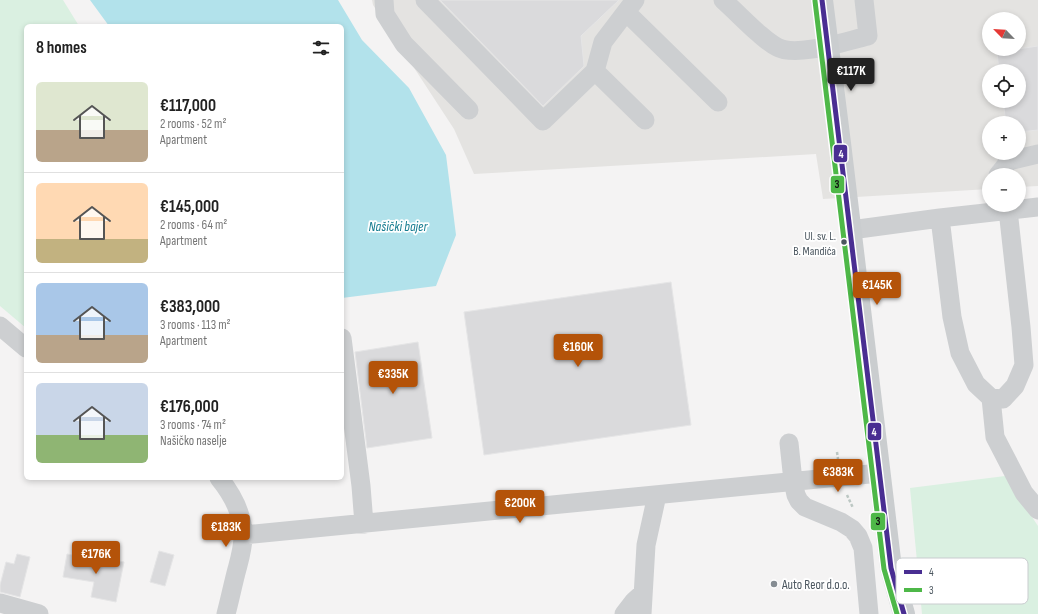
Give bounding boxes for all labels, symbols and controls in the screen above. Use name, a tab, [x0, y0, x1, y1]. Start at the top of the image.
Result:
north arrow	[982, 12, 1026, 56]
map controls	[982, 12, 1026, 212]
icon: filters	[310, 37, 332, 59]
text: 8 homes	[36, 38, 87, 58]
pin: €117K	[823, 58, 879, 92]
text: €117K	[836, 63, 866, 79]
button: locate	[982, 64, 1026, 108]
text: €117,000	[160, 96, 216, 116]
icon: home	[68, 98, 116, 146]
text: 2 rooms · 52 m²	[160, 116, 227, 132]
button: +	[982, 116, 1026, 160]
text: Apartment	[160, 132, 207, 148]
line badge: 4	[833, 144, 848, 163]
text: 4	[838, 148, 844, 161]
button: −	[982, 168, 1026, 212]
line badge: 3	[830, 175, 845, 194]
text: 3	[835, 178, 840, 191]
text: €145,000	[160, 197, 219, 217]
icon: home	[68, 199, 116, 247]
text: 2 rooms · 64 m²	[160, 217, 227, 233]
water label: Našički bajer	[369, 218, 428, 235]
place label: Ul. sv. L. B. Mandića	[793, 229, 836, 259]
text: Apartment	[160, 233, 207, 249]
marker: Ul. sv. L. B. Mandića	[839, 237, 849, 247]
pin: €145K	[849, 272, 905, 306]
text: €145K	[862, 277, 892, 293]
text: €383,000	[160, 297, 220, 317]
icon: home	[68, 299, 116, 347]
text: 3 rooms · 113 m²	[160, 317, 231, 333]
text: Apartment	[160, 333, 207, 349]
pin: €160K	[550, 334, 606, 368]
text: €160K	[563, 339, 593, 355]
pin: €335K	[365, 361, 421, 395]
text: €335K	[378, 366, 408, 382]
text: €176,000	[160, 397, 219, 417]
icon: home	[68, 399, 116, 447]
text: 3 rooms · 74 m²	[160, 417, 226, 433]
line badge: 4	[867, 422, 882, 441]
text: 4	[871, 426, 877, 439]
text: Našičko naselje	[160, 433, 227, 449]
pin: €383K	[810, 459, 866, 493]
text: €383K	[822, 464, 854, 480]
pin: €200K	[492, 490, 548, 524]
text: €200K	[504, 495, 536, 511]
line badge: 3	[870, 512, 886, 531]
pin: €183K	[198, 514, 254, 548]
text: 3	[876, 515, 881, 528]
text: €183K	[211, 519, 241, 535]
pin: €176K	[68, 541, 124, 575]
text: €176K	[81, 546, 111, 562]
legend	[896, 558, 1028, 604]
text: 4	[929, 566, 934, 579]
place label: Auto Reor d.o.o.	[781, 577, 850, 593]
marker: Auto Reor d.o.o.	[769, 579, 779, 589]
text: 3	[929, 584, 934, 597]

